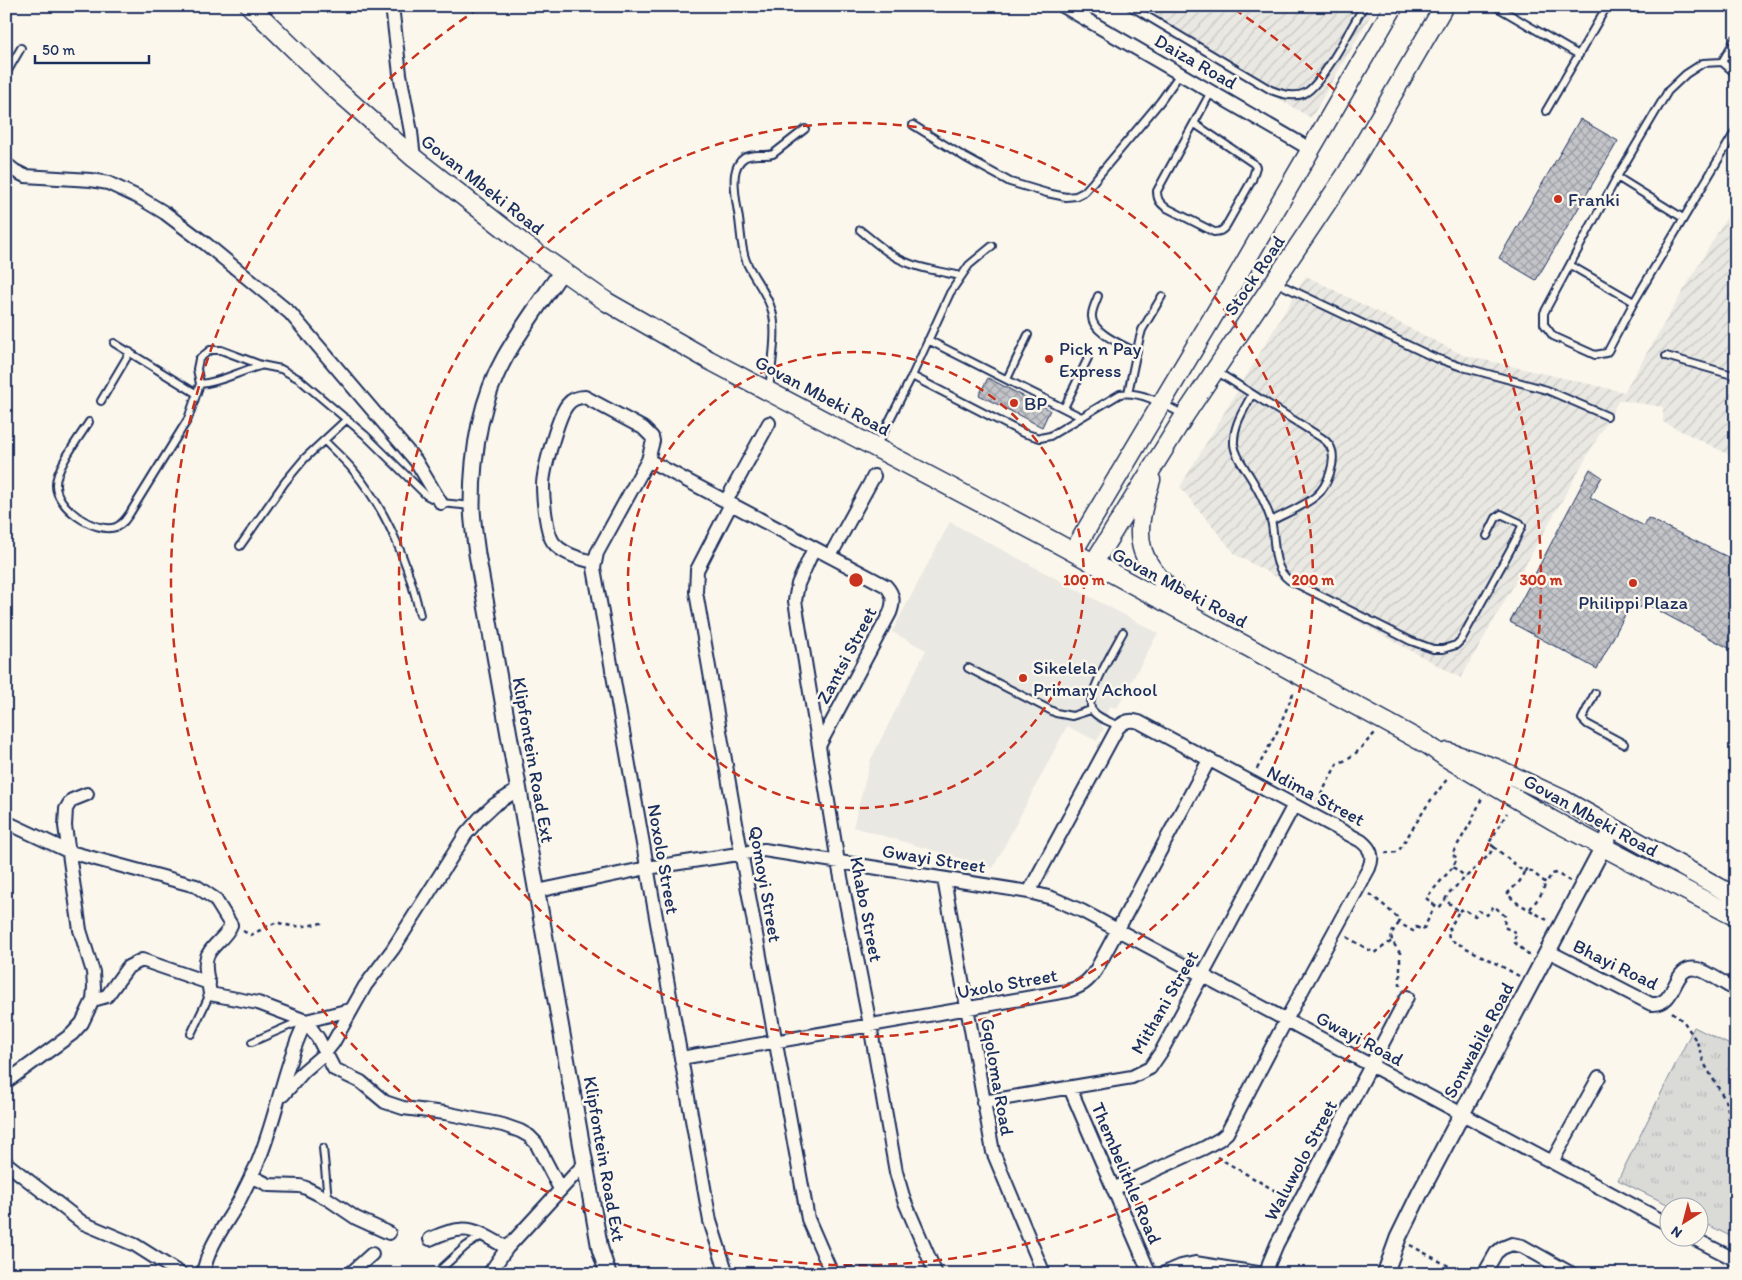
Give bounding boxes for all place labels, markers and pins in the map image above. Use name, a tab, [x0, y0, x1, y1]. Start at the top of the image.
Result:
place label: Franki	[1568, 188, 1620, 211]
marker: Franki	[1552, 193, 1564, 205]
place label: Pick n Pay Express	[1059, 337, 1142, 382]
marker: Pick n Pay Express	[1043, 353, 1055, 365]
place label: BP	[1024, 392, 1047, 415]
marker: BP	[1008, 397, 1020, 409]
centre of rings	[847, 571, 865, 589]
marker: Philippi Plaza	[1627, 577, 1639, 589]
place label: Philippi Plaza	[1578, 591, 1688, 614]
place label: Sikelela Primary Achool	[1033, 656, 1158, 701]
marker: Sikelela Primary Achool	[1017, 672, 1029, 684]

